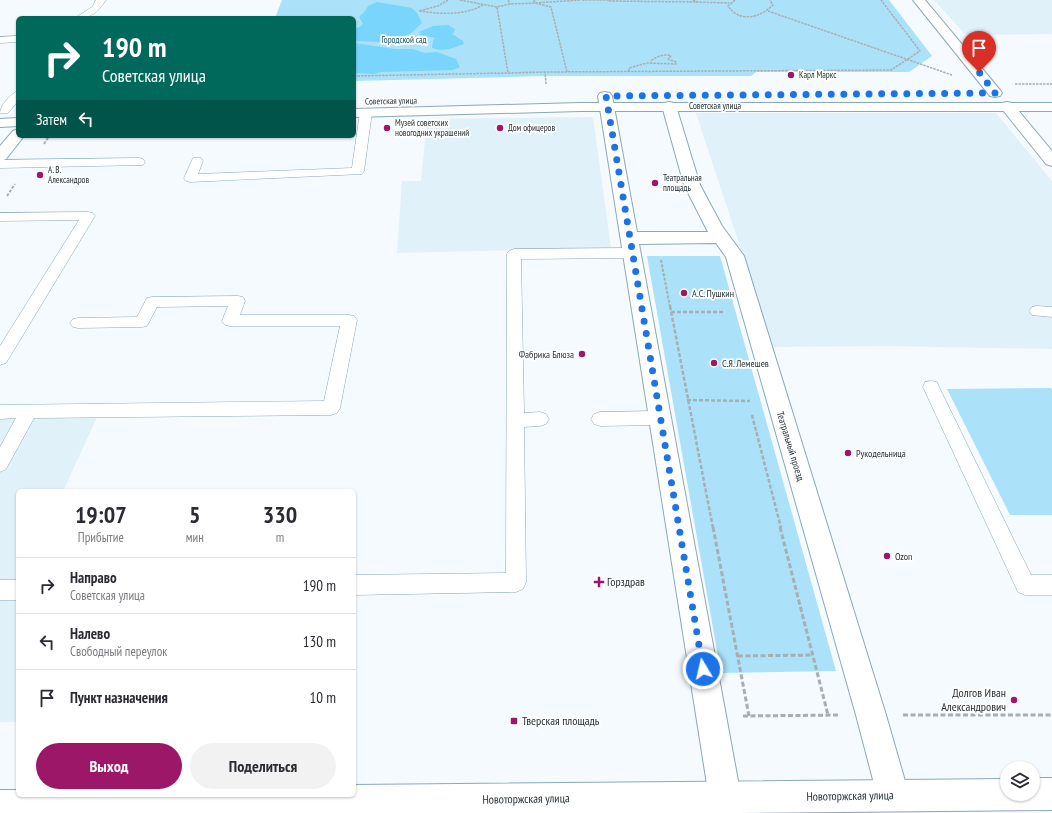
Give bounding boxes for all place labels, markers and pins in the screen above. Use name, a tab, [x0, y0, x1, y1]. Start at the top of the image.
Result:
pin	[962, 31, 996, 72]
place label: Карл Маркс	[799, 69, 837, 80]
marker: Карл Маркс	[786, 70, 796, 80]
place label: Музей советских новогодних украшений	[395, 117, 469, 138]
place label: Дом офицеров	[508, 122, 556, 133]
marker: Музей советских новогодних украшений	[382, 123, 392, 133]
marker: Дом офицеров	[495, 123, 505, 133]
place label: А. В. Александров	[48, 164, 89, 185]
marker: А. В. Александров	[35, 170, 45, 180]
place label: Театральная площадь	[663, 172, 702, 193]
marker: Театральная площадь	[650, 178, 660, 188]
place label: А.С. Пушкин	[692, 287, 734, 300]
marker: А.С. Пушкин	[679, 288, 689, 298]
place label: Фабрика Блюза	[519, 348, 574, 361]
marker: Фабрика Блюза	[577, 349, 587, 359]
place label: С.Я. Лемешев	[722, 357, 769, 370]
marker: С.Я. Лемешев	[709, 358, 719, 368]
place label: Рукодельница	[856, 447, 906, 460]
marker: Рукодельница	[843, 448, 853, 458]
place label: Ozon	[895, 550, 913, 563]
marker: Ozon	[882, 551, 892, 561]
place label: Горздрав	[607, 574, 645, 589]
marker: Горздрав	[594, 577, 604, 587]
place label: Долгов Иван Александрович	[941, 685, 1006, 714]
marker: Долгов Иван Александрович	[1009, 695, 1019, 705]
place label: Тверская площадь	[522, 713, 600, 728]
marker: Тверская площадь	[509, 716, 519, 726]

